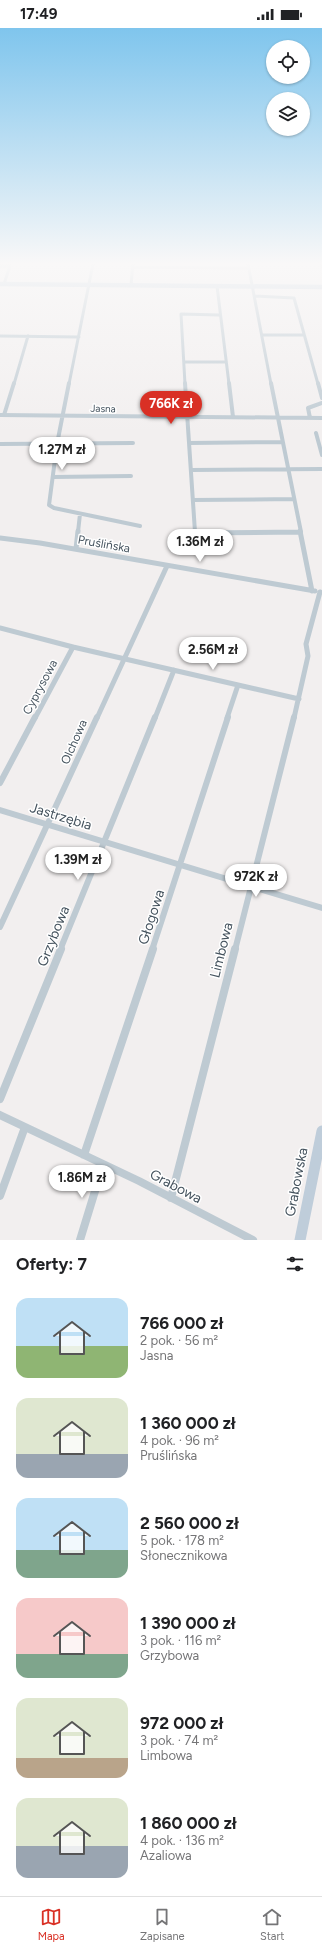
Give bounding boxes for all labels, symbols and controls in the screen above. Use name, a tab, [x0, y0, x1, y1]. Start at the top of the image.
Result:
text: 17:49	[20, 5, 57, 23]
map controls	[266, 40, 310, 136]
button: locate	[266, 40, 310, 84]
button: layers	[266, 92, 310, 136]
pin: 766K zł	[134, 391, 208, 425]
text: 766K zł	[149, 396, 193, 411]
street label: Jasna	[90, 402, 116, 415]
pin: 1.27M zł	[21, 437, 103, 471]
text: 1.27M zł	[38, 442, 86, 457]
pin: 1.36M zł	[159, 529, 241, 563]
street label: Pruślińska	[77, 533, 131, 555]
text: 1.36M zł	[176, 534, 224, 549]
pin: 2.56M zł	[172, 637, 254, 671]
text: 2.56M zł	[188, 642, 238, 657]
street label: Cyprysowa	[20, 657, 60, 717]
street label: Olchowa	[58, 718, 90, 766]
street label: Jastrzębia	[28, 799, 94, 834]
pin: 1.39M zł	[37, 847, 119, 881]
text: 1.39M zł	[54, 852, 102, 867]
pin: 972K zł	[219, 864, 293, 898]
text: 972K zł	[234, 869, 278, 884]
street label: Głogowa	[135, 888, 168, 947]
street label: Grzybowa	[34, 903, 73, 969]
street label: Limbowa	[206, 921, 237, 980]
street label: Grabowska	[281, 1146, 312, 1218]
pin: 1.86M zł	[41, 1165, 123, 1199]
street label: Grabowa	[147, 1166, 205, 1207]
text: 1.86M zł	[58, 1170, 106, 1185]
icon: filters	[284, 1253, 306, 1275]
text: Oferty: 7	[16, 1254, 87, 1274]
text: 766 000 zł	[140, 1313, 223, 1333]
icon: home	[48, 1314, 96, 1362]
text: 2 pok. · 56 m²	[140, 1333, 218, 1348]
text: Jasna	[140, 1348, 173, 1363]
text: 1 360 000 zł	[140, 1413, 236, 1433]
icon: home	[48, 1414, 96, 1462]
text: 4 pok. · 96 m²	[140, 1433, 219, 1448]
text: Pruślińska	[140, 1448, 197, 1463]
text: 2 560 000 zł	[140, 1513, 239, 1533]
icon: home	[48, 1514, 96, 1562]
text: 5 pok. · 178 m²	[140, 1533, 224, 1548]
text: Słonecznikowa	[140, 1548, 227, 1563]
text: 1 390 000 zł	[140, 1613, 236, 1633]
icon: home	[48, 1614, 96, 1662]
text: 3 pok. · 116 m²	[140, 1633, 221, 1648]
text: Grzybowa	[140, 1648, 199, 1663]
text: 972 000 zł	[140, 1713, 223, 1733]
icon: home	[48, 1714, 96, 1762]
text: 3 pok. · 74 m²	[140, 1733, 218, 1748]
text: Limbowa	[140, 1748, 193, 1763]
text: 1 860 000 zł	[140, 1813, 237, 1833]
icon: home	[48, 1814, 96, 1862]
text: 4 pok. · 136 m²	[140, 1833, 224, 1848]
text: Azaliowa	[140, 1848, 192, 1863]
tab: Mapa	[38, 1906, 65, 1943]
tab: Zapisane	[140, 1906, 185, 1943]
tab: Start	[260, 1906, 284, 1943]

